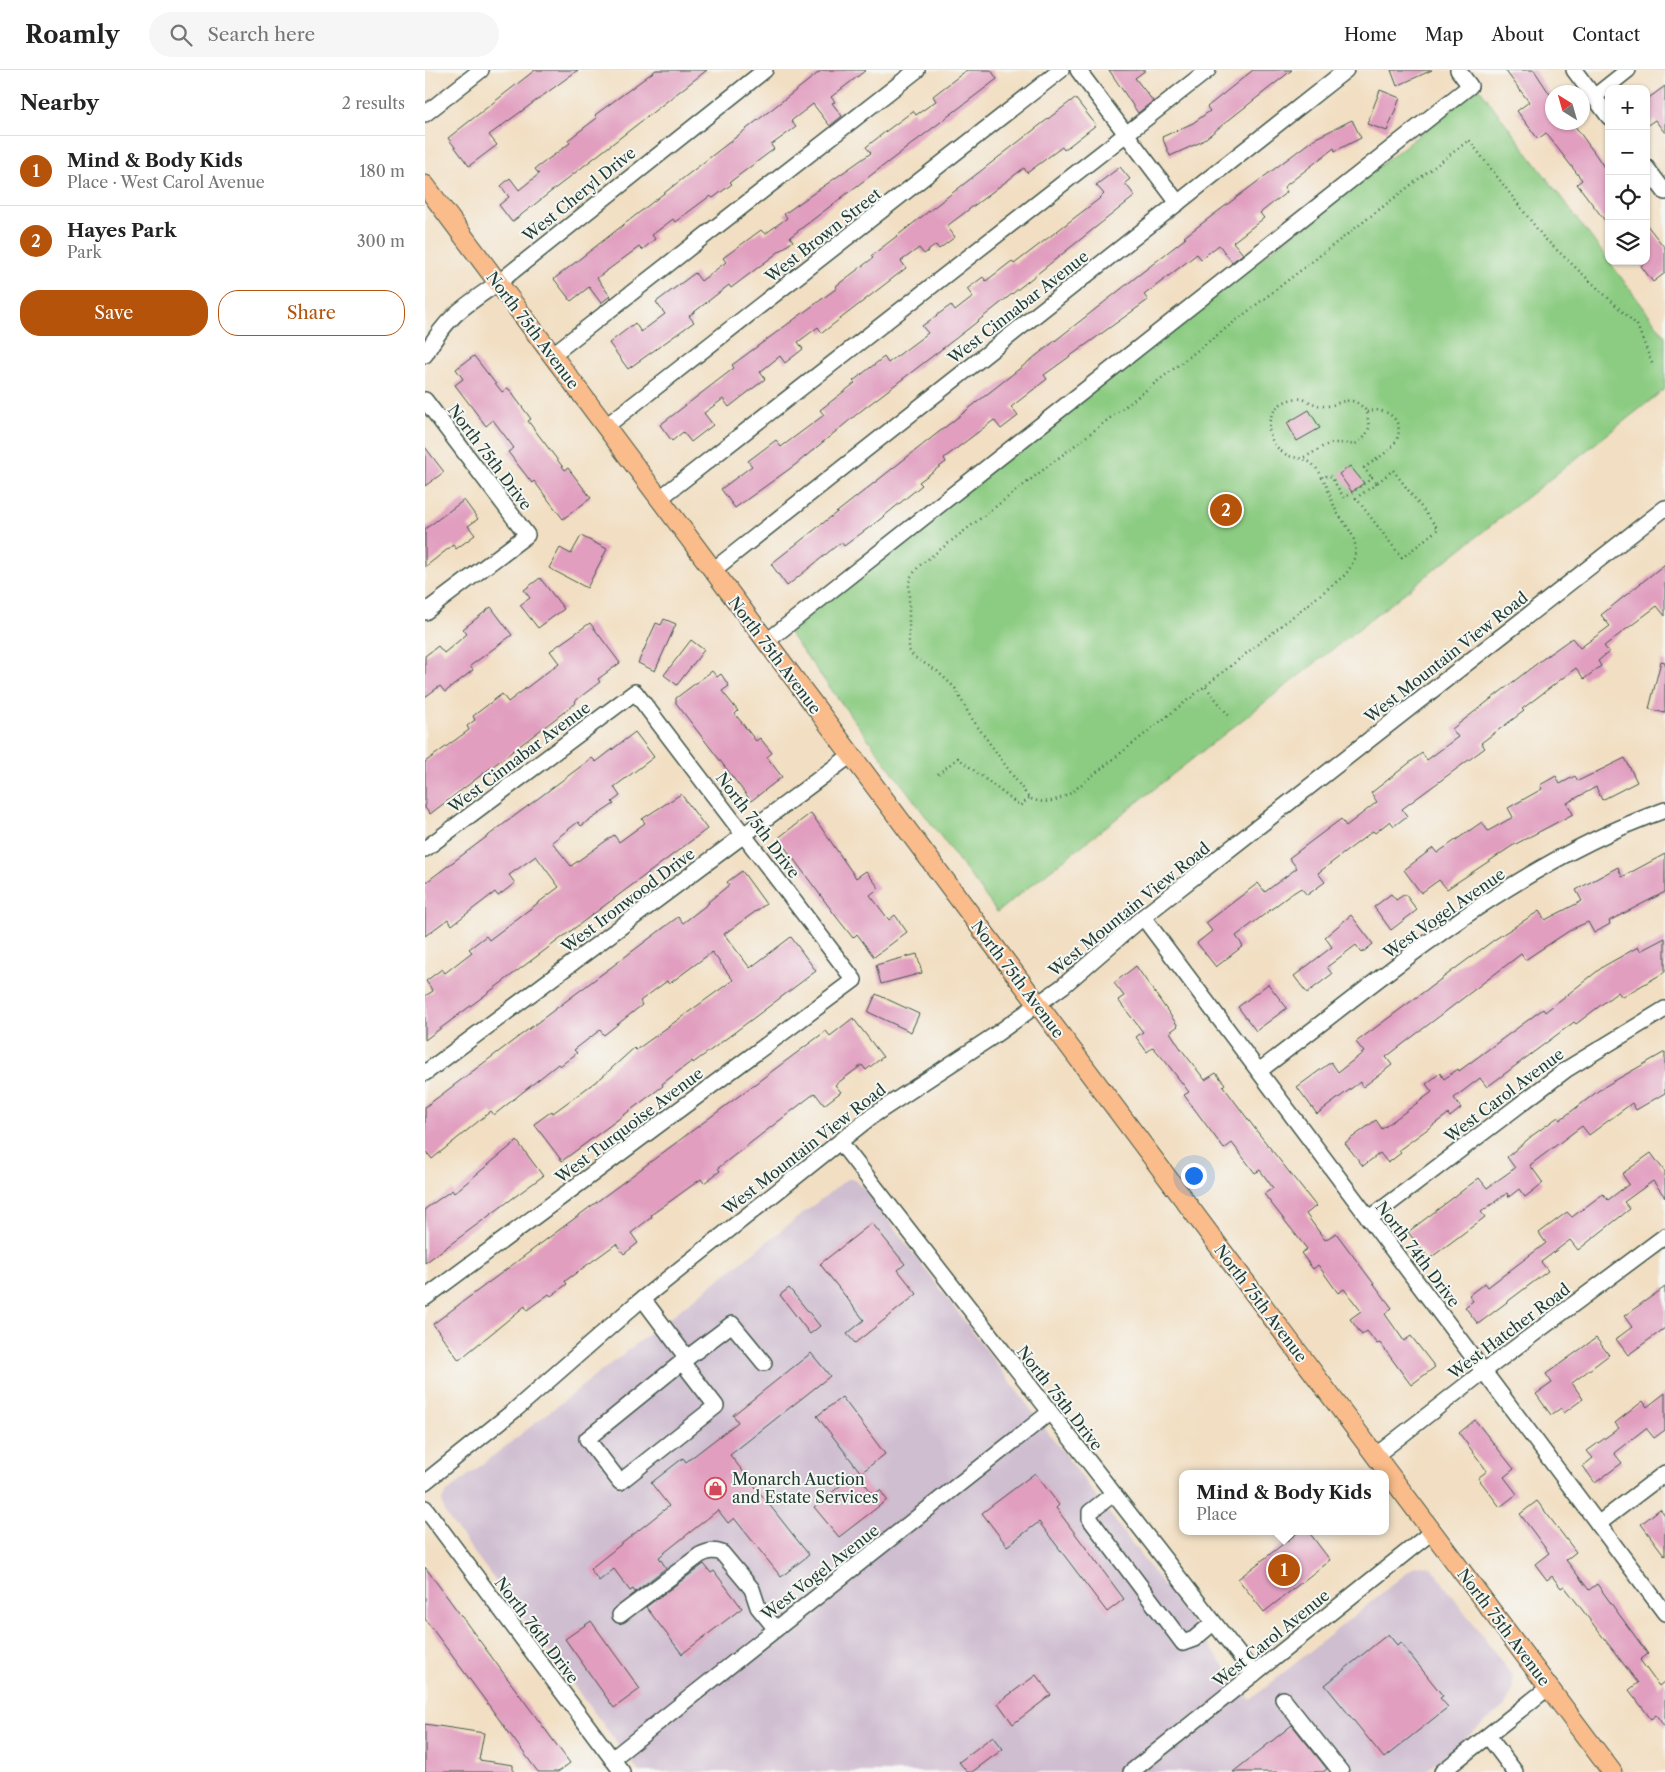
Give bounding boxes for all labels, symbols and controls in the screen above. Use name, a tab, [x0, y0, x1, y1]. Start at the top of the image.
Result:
search box	[149, 12, 499, 57]
text: Roamly	[25, 20, 119, 49]
icon: search	[167, 21, 195, 49]
text: Search here	[207, 23, 315, 46]
text: Home	[1344, 24, 1397, 46]
text: Map	[1425, 24, 1463, 46]
text: About	[1491, 24, 1544, 46]
text: Contact	[1572, 24, 1640, 46]
north arrow	[1545, 85, 1590, 130]
map controls	[1605, 85, 1650, 265]
button: +	[1605, 85, 1650, 130]
text: Nearby	[20, 90, 99, 115]
text: 2 results	[342, 93, 405, 113]
button: −	[1605, 130, 1650, 175]
street label: West Cheryl Drive	[518, 142, 639, 246]
text: Mind & Body Kids	[67, 149, 243, 172]
text: 1	[32, 161, 40, 181]
text: 180 m	[359, 161, 405, 181]
text: Place · West Carol Avenue	[67, 172, 265, 192]
button: locate	[1605, 175, 1650, 220]
street label: West Brown Street	[760, 183, 885, 287]
text: Hayes Park	[67, 219, 176, 242]
button: layers	[1605, 220, 1650, 265]
text: 2	[31, 231, 41, 251]
text: 300 m	[357, 231, 405, 251]
text: Park	[67, 242, 102, 262]
street label: West Cinnabar Avenue	[943, 246, 1092, 369]
street label: North 75th Avenue	[482, 267, 584, 393]
button: Save	[20, 290, 208, 336]
button: Share	[218, 290, 405, 336]
street label: North 75th Drive	[444, 400, 536, 514]
pin: 2	[1210, 491, 1242, 529]
street label: West Mountain View Road	[1360, 587, 1532, 728]
street label: North 75th Avenue	[724, 592, 826, 718]
street label: West Cinnabar Avenue	[443, 697, 594, 818]
street label: North 75th Drive	[712, 768, 804, 882]
street label: West Mountain View Road	[1044, 838, 1214, 981]
street label: West Ironwood Drive	[557, 843, 699, 957]
street label: West Vogel Avenue	[1379, 864, 1509, 963]
street label: North 75th Avenue	[967, 916, 1069, 1042]
street label: West Carol Avenue	[1440, 1044, 1568, 1147]
street label: West Turquoise Avenue	[550, 1063, 707, 1188]
street label: West Mountain View Road	[718, 1079, 890, 1220]
your location	[1181, 1163, 1207, 1189]
street label: North 74th Drive	[1372, 1197, 1464, 1311]
street label: North 75th Avenue	[1210, 1240, 1312, 1366]
street label: West Hatcher Road	[1443, 1279, 1574, 1384]
street label: North 75th Drive	[1013, 1342, 1107, 1454]
place label: Monarch Auction and Estate Services	[732, 1469, 879, 1507]
popup	[1179, 1470, 1389, 1535]
shop icon: Monarch Auction and Estate Services	[704, 1476, 728, 1500]
text: Mind & Body Kids	[1196, 1481, 1372, 1504]
text: Place	[1196, 1504, 1237, 1524]
street label: West Vogel Avenue	[756, 1520, 883, 1625]
pin: 1	[1268, 1551, 1300, 1589]
street label: North 75th Avenue	[1453, 1564, 1555, 1690]
street label: North 76th Drive	[491, 1573, 583, 1687]
street label: West Carol Avenue	[1208, 1585, 1333, 1692]

